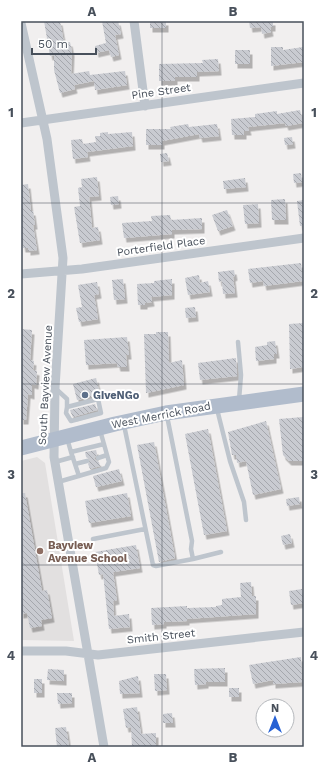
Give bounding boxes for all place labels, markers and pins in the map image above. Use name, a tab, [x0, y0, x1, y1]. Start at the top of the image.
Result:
place label: GiveNGo	[93, 389, 140, 402]
marker: GiveNGo	[80, 390, 90, 400]
place label: Bayview Avenue School	[48, 539, 128, 565]
marker: Bayview Avenue School	[35, 546, 45, 556]

